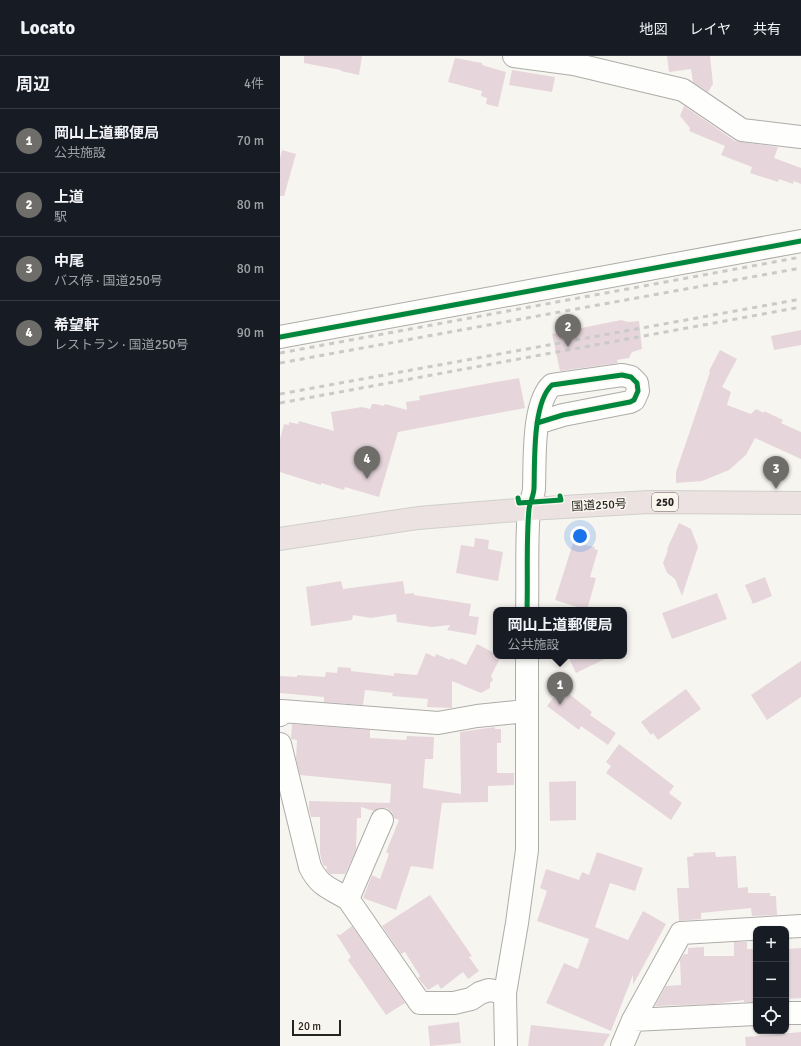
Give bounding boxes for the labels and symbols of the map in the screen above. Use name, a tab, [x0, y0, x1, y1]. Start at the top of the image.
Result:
pin: 2	[555, 314, 581, 347]
pin: 4	[354, 446, 380, 479]
pin: 3	[763, 456, 789, 489]
road number: 250	[652, 493, 678, 511]
street label: 国道250号	[571, 497, 627, 514]
your location	[570, 526, 590, 546]
pin: 1	[547, 672, 573, 705]
scale bar	[292, 1018, 341, 1037]

